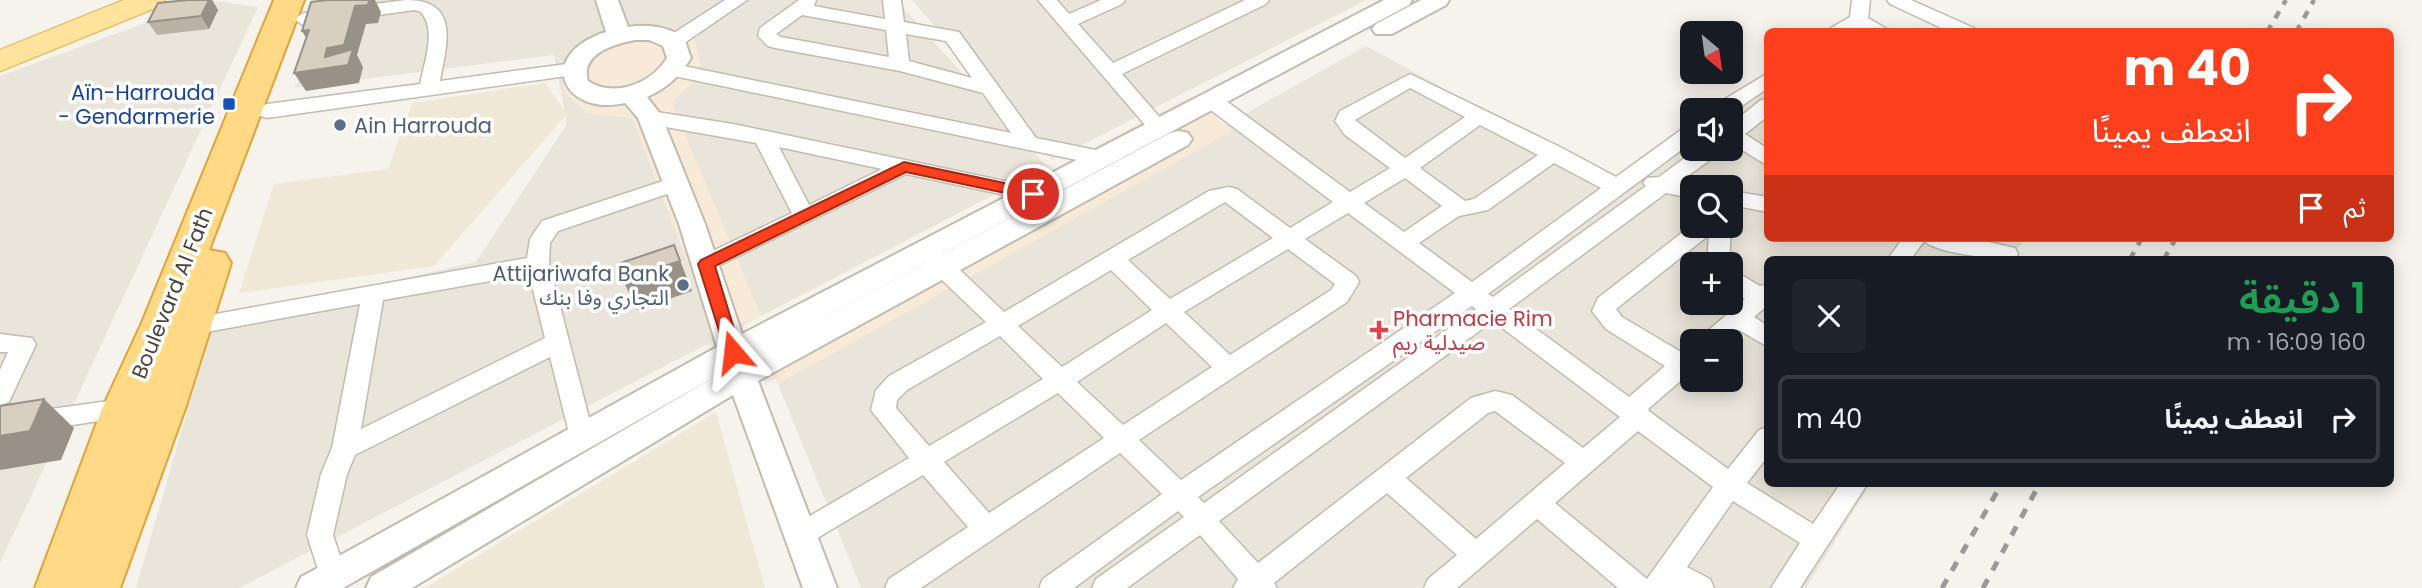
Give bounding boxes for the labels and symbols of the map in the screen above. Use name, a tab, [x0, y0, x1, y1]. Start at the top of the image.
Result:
north arrow	[1680, 21, 1743, 84]
place label: Aïn-Harrouda - Gendarmerie	[58, 78, 215, 131]
marker: Aïn-Harrouda - Gendarmerie	[221, 96, 237, 112]
place label: Ain Harrouda	[354, 111, 492, 140]
marker: Ain Harrouda	[332, 117, 348, 133]
pin	[1003, 164, 1063, 224]
street label: Boulevard Al Fath	[124, 203, 220, 383]
place label: Attijariwafa Bank التجاري وفا بنك	[493, 259, 669, 313]
marker: Attijariwafa Bank التجاري وفا بنك	[675, 277, 691, 293]
place label: Pharmacie Rim صيدلية ريم	[1393, 304, 1553, 358]
position arrow	[696, 315, 770, 389]
marker: Pharmacie Rim صيدلية ريم	[1371, 322, 1387, 338]

